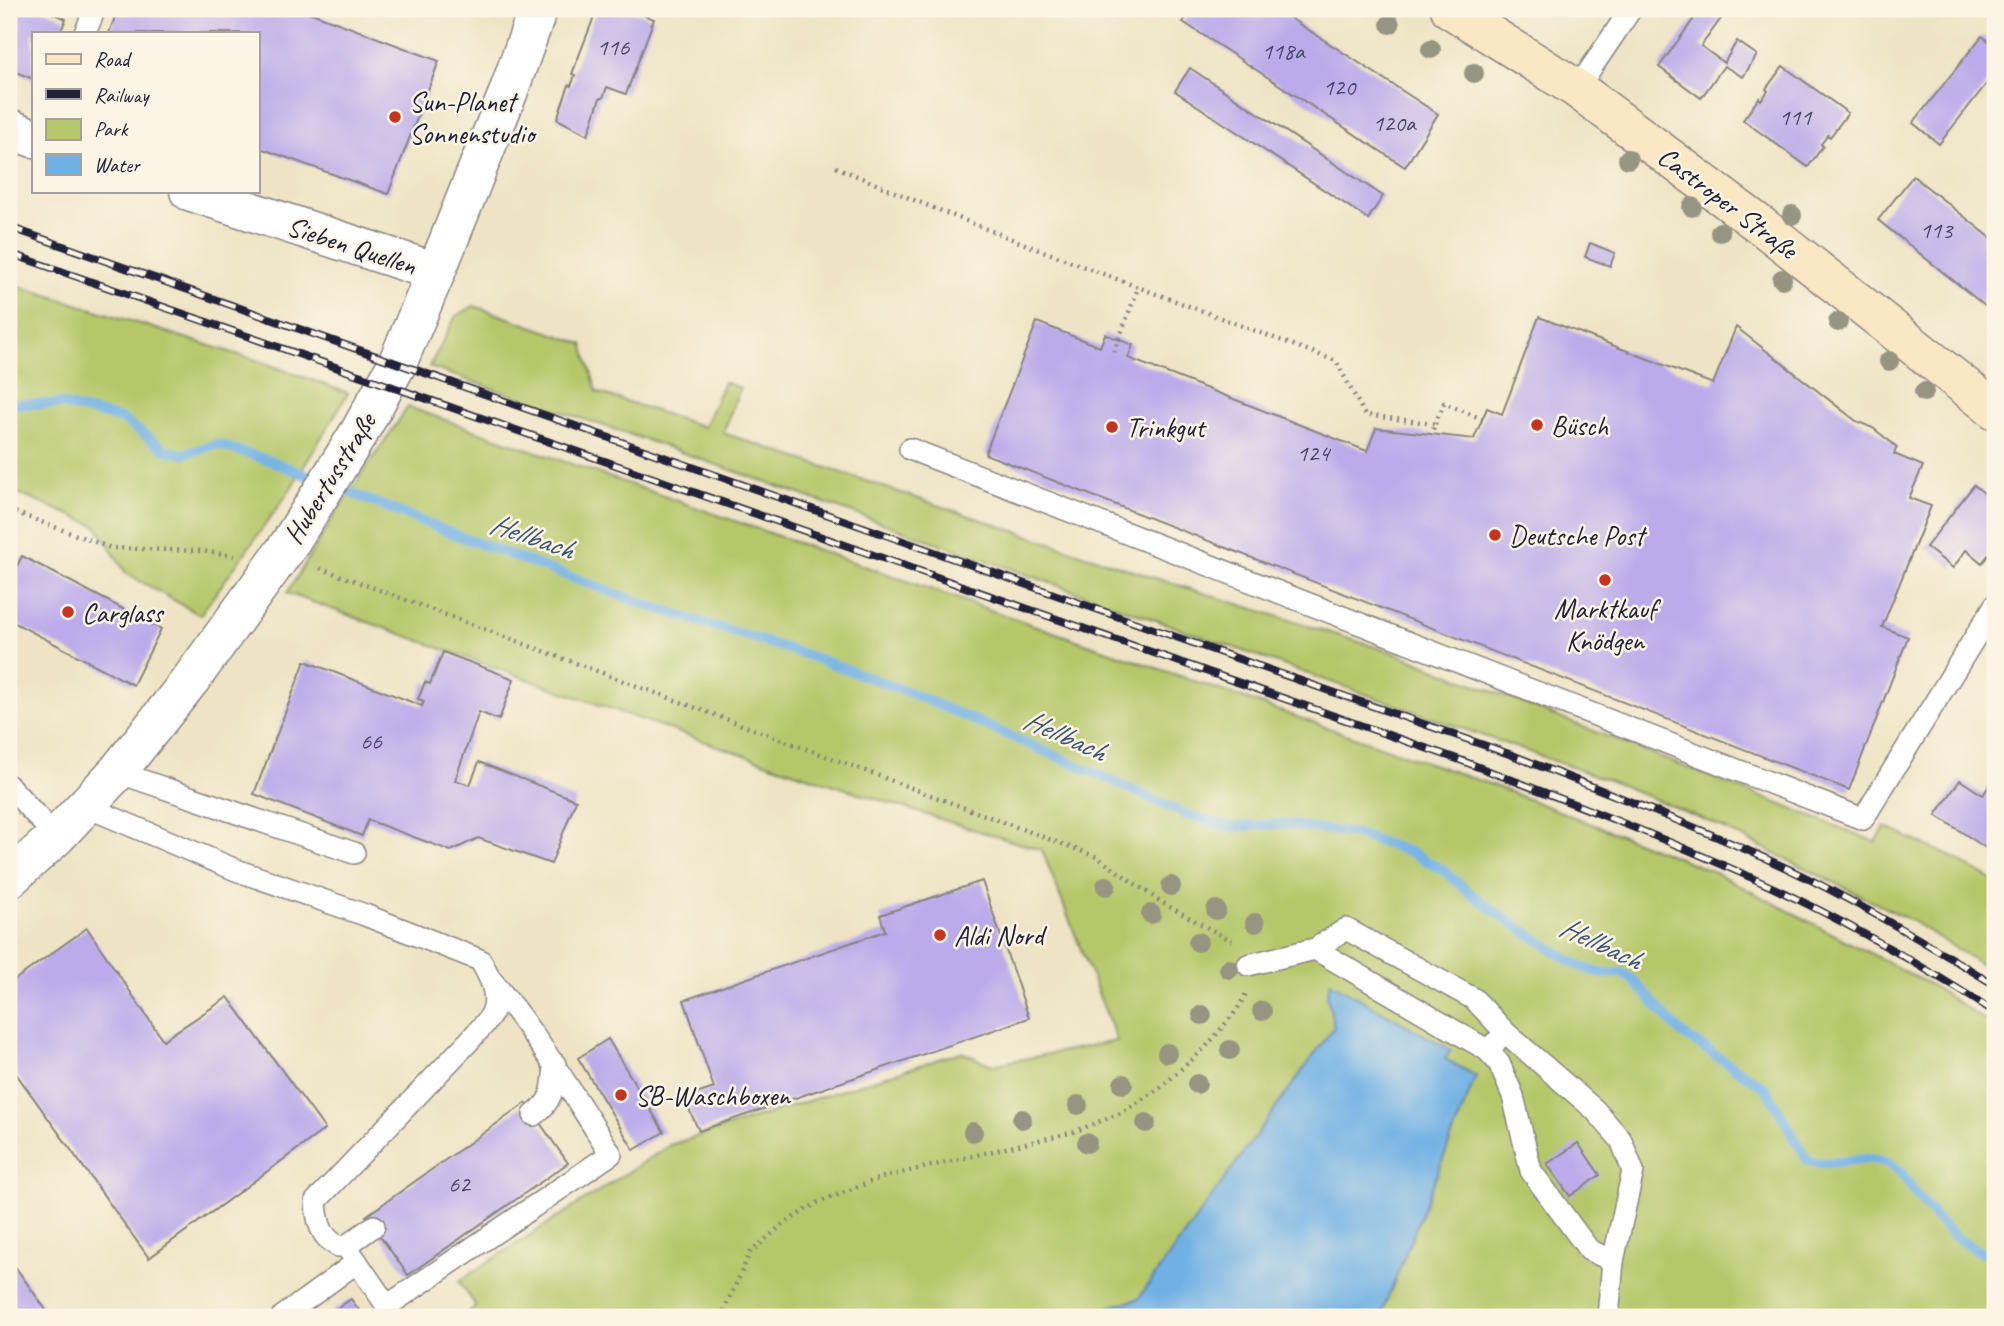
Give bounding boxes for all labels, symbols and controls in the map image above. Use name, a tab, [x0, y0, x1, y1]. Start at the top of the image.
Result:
legend	[32, 32, 259, 192]
house number: 116	[597, 32, 630, 62]
house number: 118a	[1262, 36, 1306, 66]
text: Road	[94, 46, 133, 72]
house number: 120	[1323, 72, 1357, 102]
text: Railway	[94, 82, 150, 108]
place label: Sun-Planet Sonnenstudio	[409, 84, 538, 151]
house number: 111	[1779, 102, 1812, 132]
house number: 120a	[1373, 108, 1417, 138]
marker: Sun-Planet Sonnenstudio	[387, 109, 403, 125]
text: Park	[94, 116, 129, 142]
street label: Castroper Straße	[1651, 138, 1806, 267]
text: Water	[94, 152, 141, 178]
street label: Sieben Quellen	[283, 208, 421, 283]
house number: 113	[1920, 215, 1954, 245]
street label: Hubertusstraße	[275, 405, 384, 550]
place label: Büsch	[1551, 408, 1608, 443]
place label: Trinkgut	[1126, 410, 1207, 445]
marker: Büsch	[1529, 417, 1545, 433]
marker: Trinkgut	[1104, 419, 1120, 435]
house number: 124	[1297, 438, 1331, 468]
water label: Hellbach	[485, 504, 581, 569]
place label: Deutsche Post	[1509, 518, 1648, 553]
marker: Deutsche Post	[1487, 527, 1503, 543]
marker: Marktkauf Knödgen	[1597, 572, 1613, 588]
place label: Marktkauf Knödgen	[1554, 591, 1662, 658]
place label: Carglass	[82, 595, 165, 630]
marker: Carglass	[60, 604, 76, 620]
water label: Hellbach	[1018, 700, 1114, 771]
house number: 66	[360, 726, 383, 756]
water label: Hellbach	[1554, 908, 1650, 979]
place label: Aldi Nord	[954, 918, 1048, 953]
marker: Aldi Nord	[932, 927, 948, 943]
place label: SB-Waschboxen	[635, 1078, 791, 1113]
marker: SB-Waschboxen	[613, 1087, 629, 1103]
house number: 62	[448, 1169, 472, 1199]

